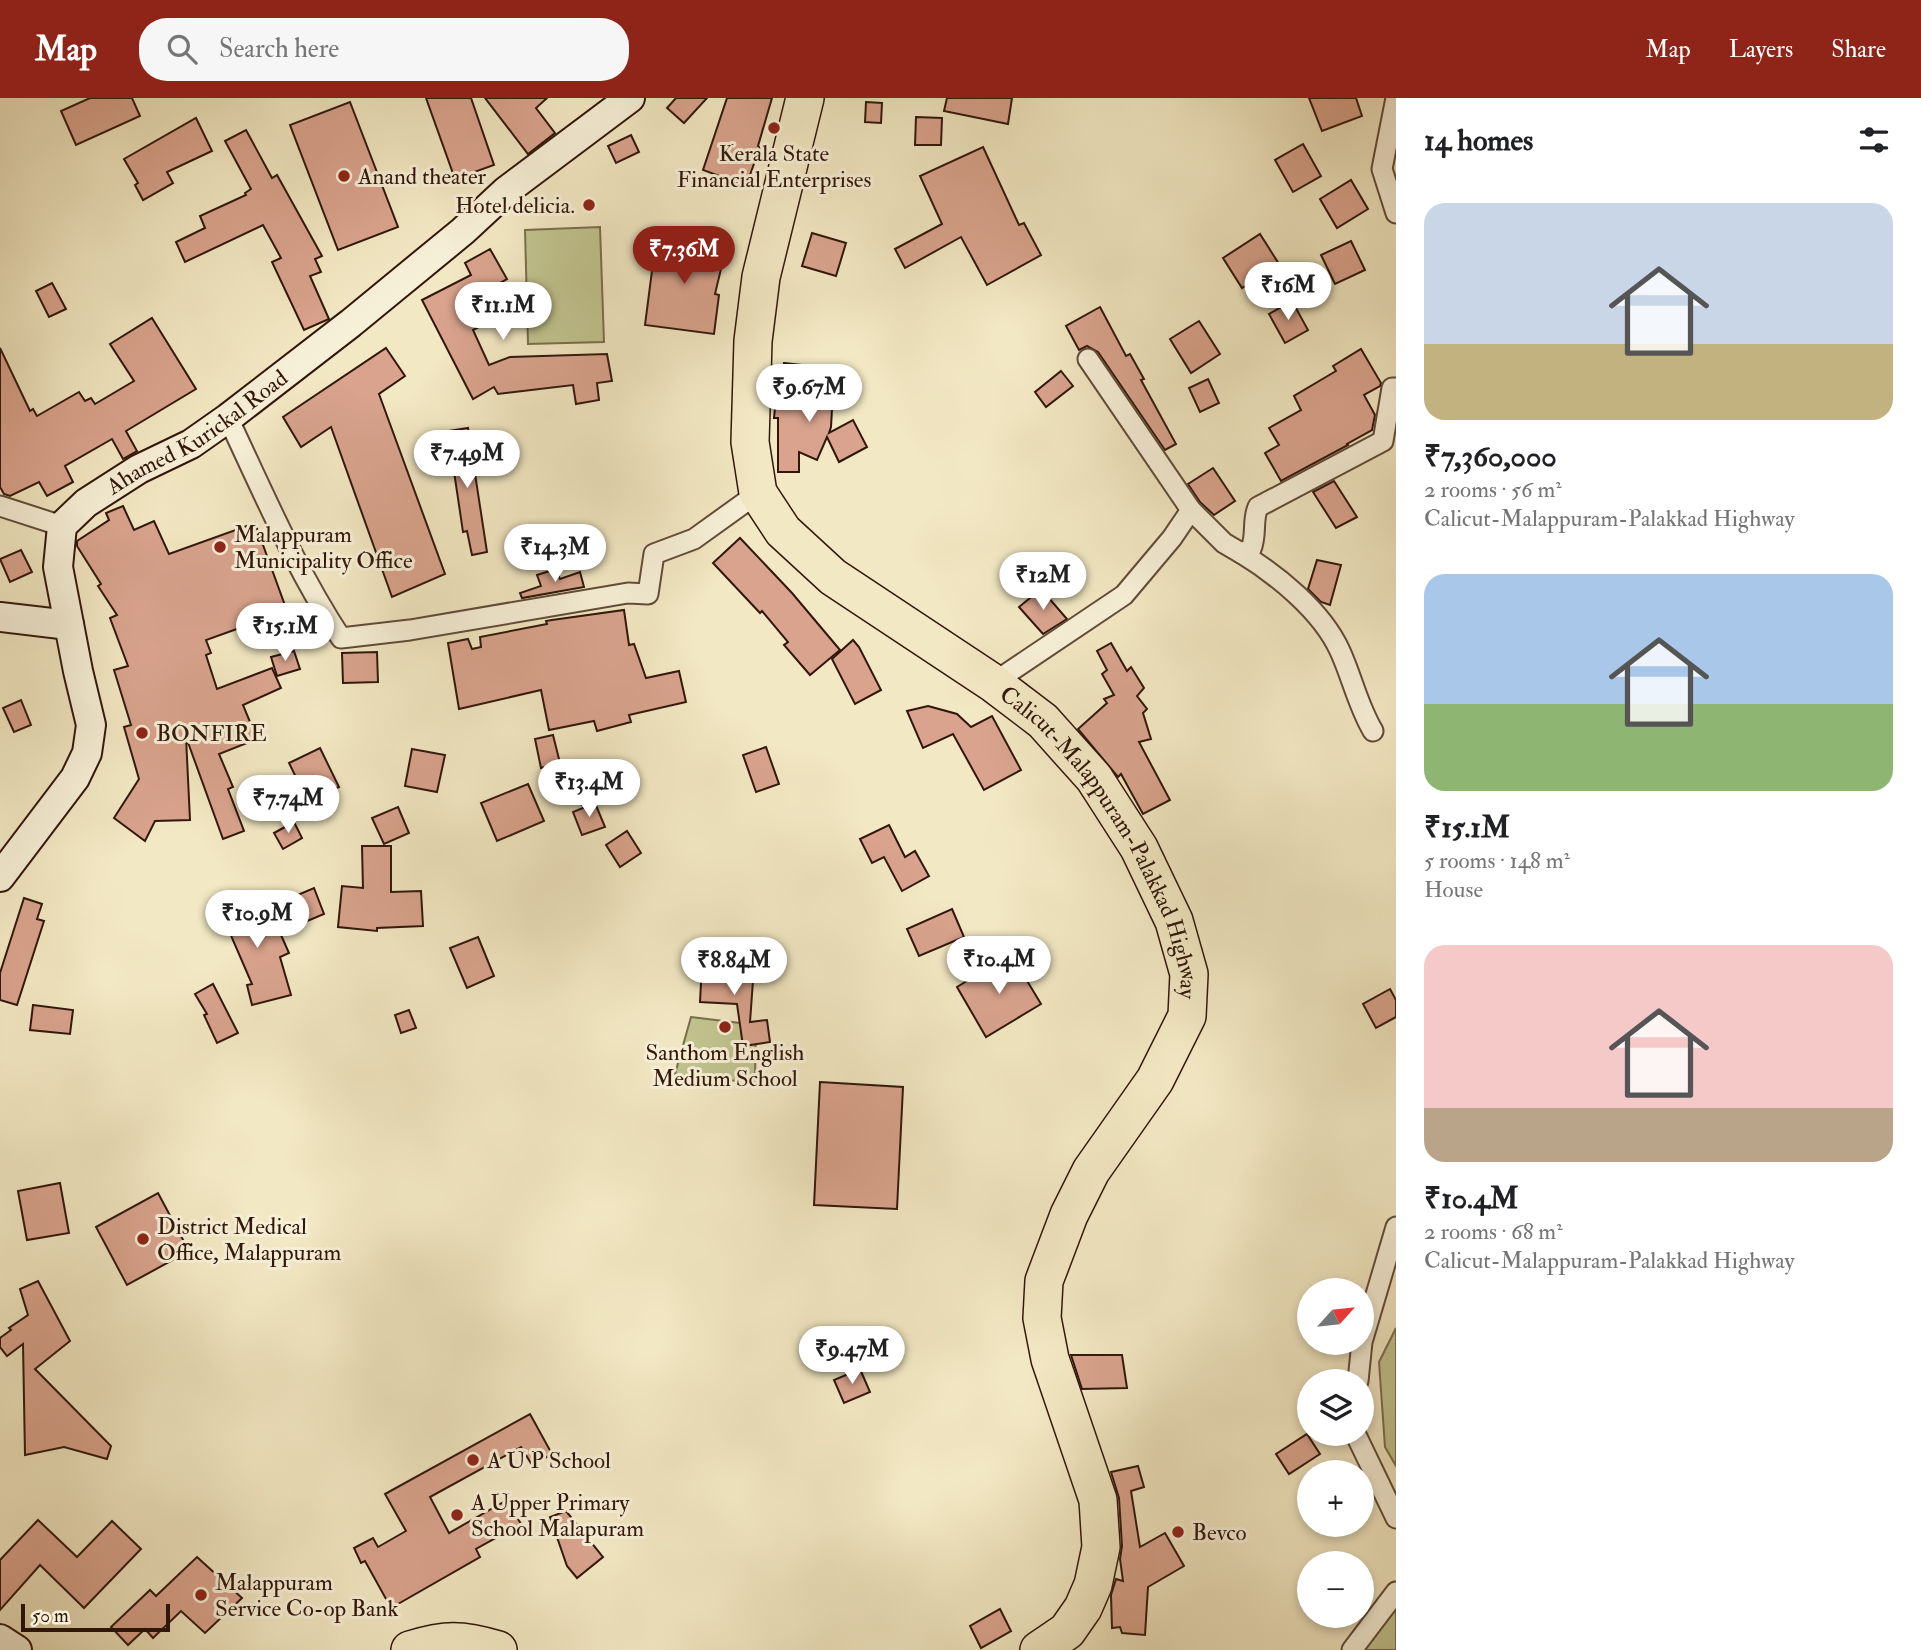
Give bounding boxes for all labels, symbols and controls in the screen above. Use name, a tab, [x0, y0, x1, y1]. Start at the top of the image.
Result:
search box	[139, 18, 629, 81]
text: Map	[35, 29, 97, 70]
icon: search	[163, 30, 201, 68]
text: Search here	[219, 33, 339, 65]
text: Map	[1646, 34, 1691, 65]
text: Layers	[1729, 34, 1793, 65]
text: Share	[1831, 34, 1886, 65]
marker: Kerala State Financial Enterprises	[766, 120, 782, 136]
icon: filters	[1855, 121, 1893, 159]
text: 14 homes	[1424, 122, 1533, 159]
place label: Kerala State Financial Enterprises	[677, 139, 871, 195]
place label: Anand theater	[357, 162, 487, 191]
marker: Anand theater	[336, 168, 352, 184]
place label: Hotel delicia.	[455, 191, 575, 220]
marker: Hotel delicia.	[581, 197, 597, 213]
pin: ₹7.36M	[627, 226, 741, 286]
text: ₹7.36M	[649, 234, 719, 263]
icon: home	[1596, 248, 1722, 374]
pin: ₹16M	[1247, 262, 1329, 322]
text: ₹16M	[1260, 270, 1316, 299]
pin: ₹11.1M	[446, 282, 560, 342]
text: ₹11.1M	[471, 290, 535, 319]
street label: Ahamed Kurickal Road	[100, 363, 293, 501]
pin: ₹9.67M	[752, 364, 866, 424]
text: ₹9.67M	[772, 372, 846, 401]
pin: ₹7.49M	[410, 430, 524, 490]
text: ₹7.49M	[430, 438, 504, 467]
text: ₹7,360,000	[1424, 438, 1557, 475]
text: 2 rooms · 56 m²	[1424, 475, 1562, 504]
text: Calicut-Malappuram-Palakkad Highway	[1424, 504, 1795, 533]
place label: Malappuram Municipality Office	[234, 520, 413, 576]
pin: ₹14.3M	[498, 524, 612, 584]
text: ₹14.3M	[520, 532, 590, 561]
marker: Malappuram Municipality Office	[212, 539, 228, 555]
pin: ₹12M	[1002, 552, 1084, 612]
text: ₹12M	[1015, 560, 1071, 589]
pin: ₹15.1M	[228, 603, 342, 663]
text: ₹15.1M	[252, 611, 318, 640]
icon: home	[1596, 619, 1722, 745]
street label: Calicut-Malappuram-Palakkad Highway	[994, 679, 1205, 1001]
place label: BONFIRE	[156, 719, 267, 748]
marker: BONFIRE	[134, 725, 150, 741]
pin: ₹13.4M	[532, 760, 646, 819]
text: ₹13.4M	[554, 767, 624, 796]
pin: ₹7.74M	[231, 776, 345, 835]
text: ₹7.74M	[252, 783, 324, 812]
text: ₹15.1M	[1424, 809, 1510, 846]
text: 5 rooms · 148 m²	[1424, 846, 1570, 875]
text: House	[1424, 875, 1483, 904]
pin: ₹10.9M	[200, 890, 314, 950]
text: ₹10.9M	[221, 898, 293, 927]
pin: ₹10.4M	[942, 936, 1056, 996]
pin: ₹8.84M	[677, 937, 791, 997]
text: ₹10.4M	[963, 944, 1035, 973]
text: ₹8.84M	[697, 945, 771, 974]
icon: home	[1596, 990, 1722, 1116]
marker: Santhom English Medium School	[717, 1019, 733, 1035]
place label: Santhom English Medium School	[646, 1038, 804, 1093]
text: ₹10.4M	[1424, 1180, 1519, 1217]
place label: District Medical Office, Malappuram	[157, 1212, 341, 1268]
text: 2 rooms · 68 m²	[1424, 1217, 1563, 1246]
marker: District Medical Office, Malappuram	[135, 1231, 151, 1247]
text: Calicut-Malappuram-Palakkad Highway	[1424, 1246, 1795, 1275]
north arrow	[1297, 1278, 1374, 1354]
map controls	[1297, 1278, 1374, 1628]
pin: ₹9.47M	[795, 1326, 909, 1386]
text: ₹9.47M	[815, 1334, 889, 1363]
button: layers	[1297, 1369, 1374, 1446]
place label: A U P School	[486, 1446, 611, 1475]
marker: A U P School	[465, 1452, 481, 1468]
button: +	[1297, 1460, 1374, 1537]
place label: A Upper Primary School Malapuram	[470, 1488, 644, 1544]
marker: A Upper Primary School Malapuram	[449, 1507, 465, 1523]
place label: Bevco	[1192, 1518, 1247, 1547]
marker: Bevco	[1170, 1524, 1186, 1540]
button: −	[1297, 1551, 1374, 1628]
place label: Malappuram Service Co-op Bank	[215, 1568, 398, 1624]
marker: Malappuram Service Co-op Bank	[193, 1587, 209, 1603]
scale bar	[21, 1601, 170, 1633]
text: 50 m	[32, 1604, 69, 1628]

